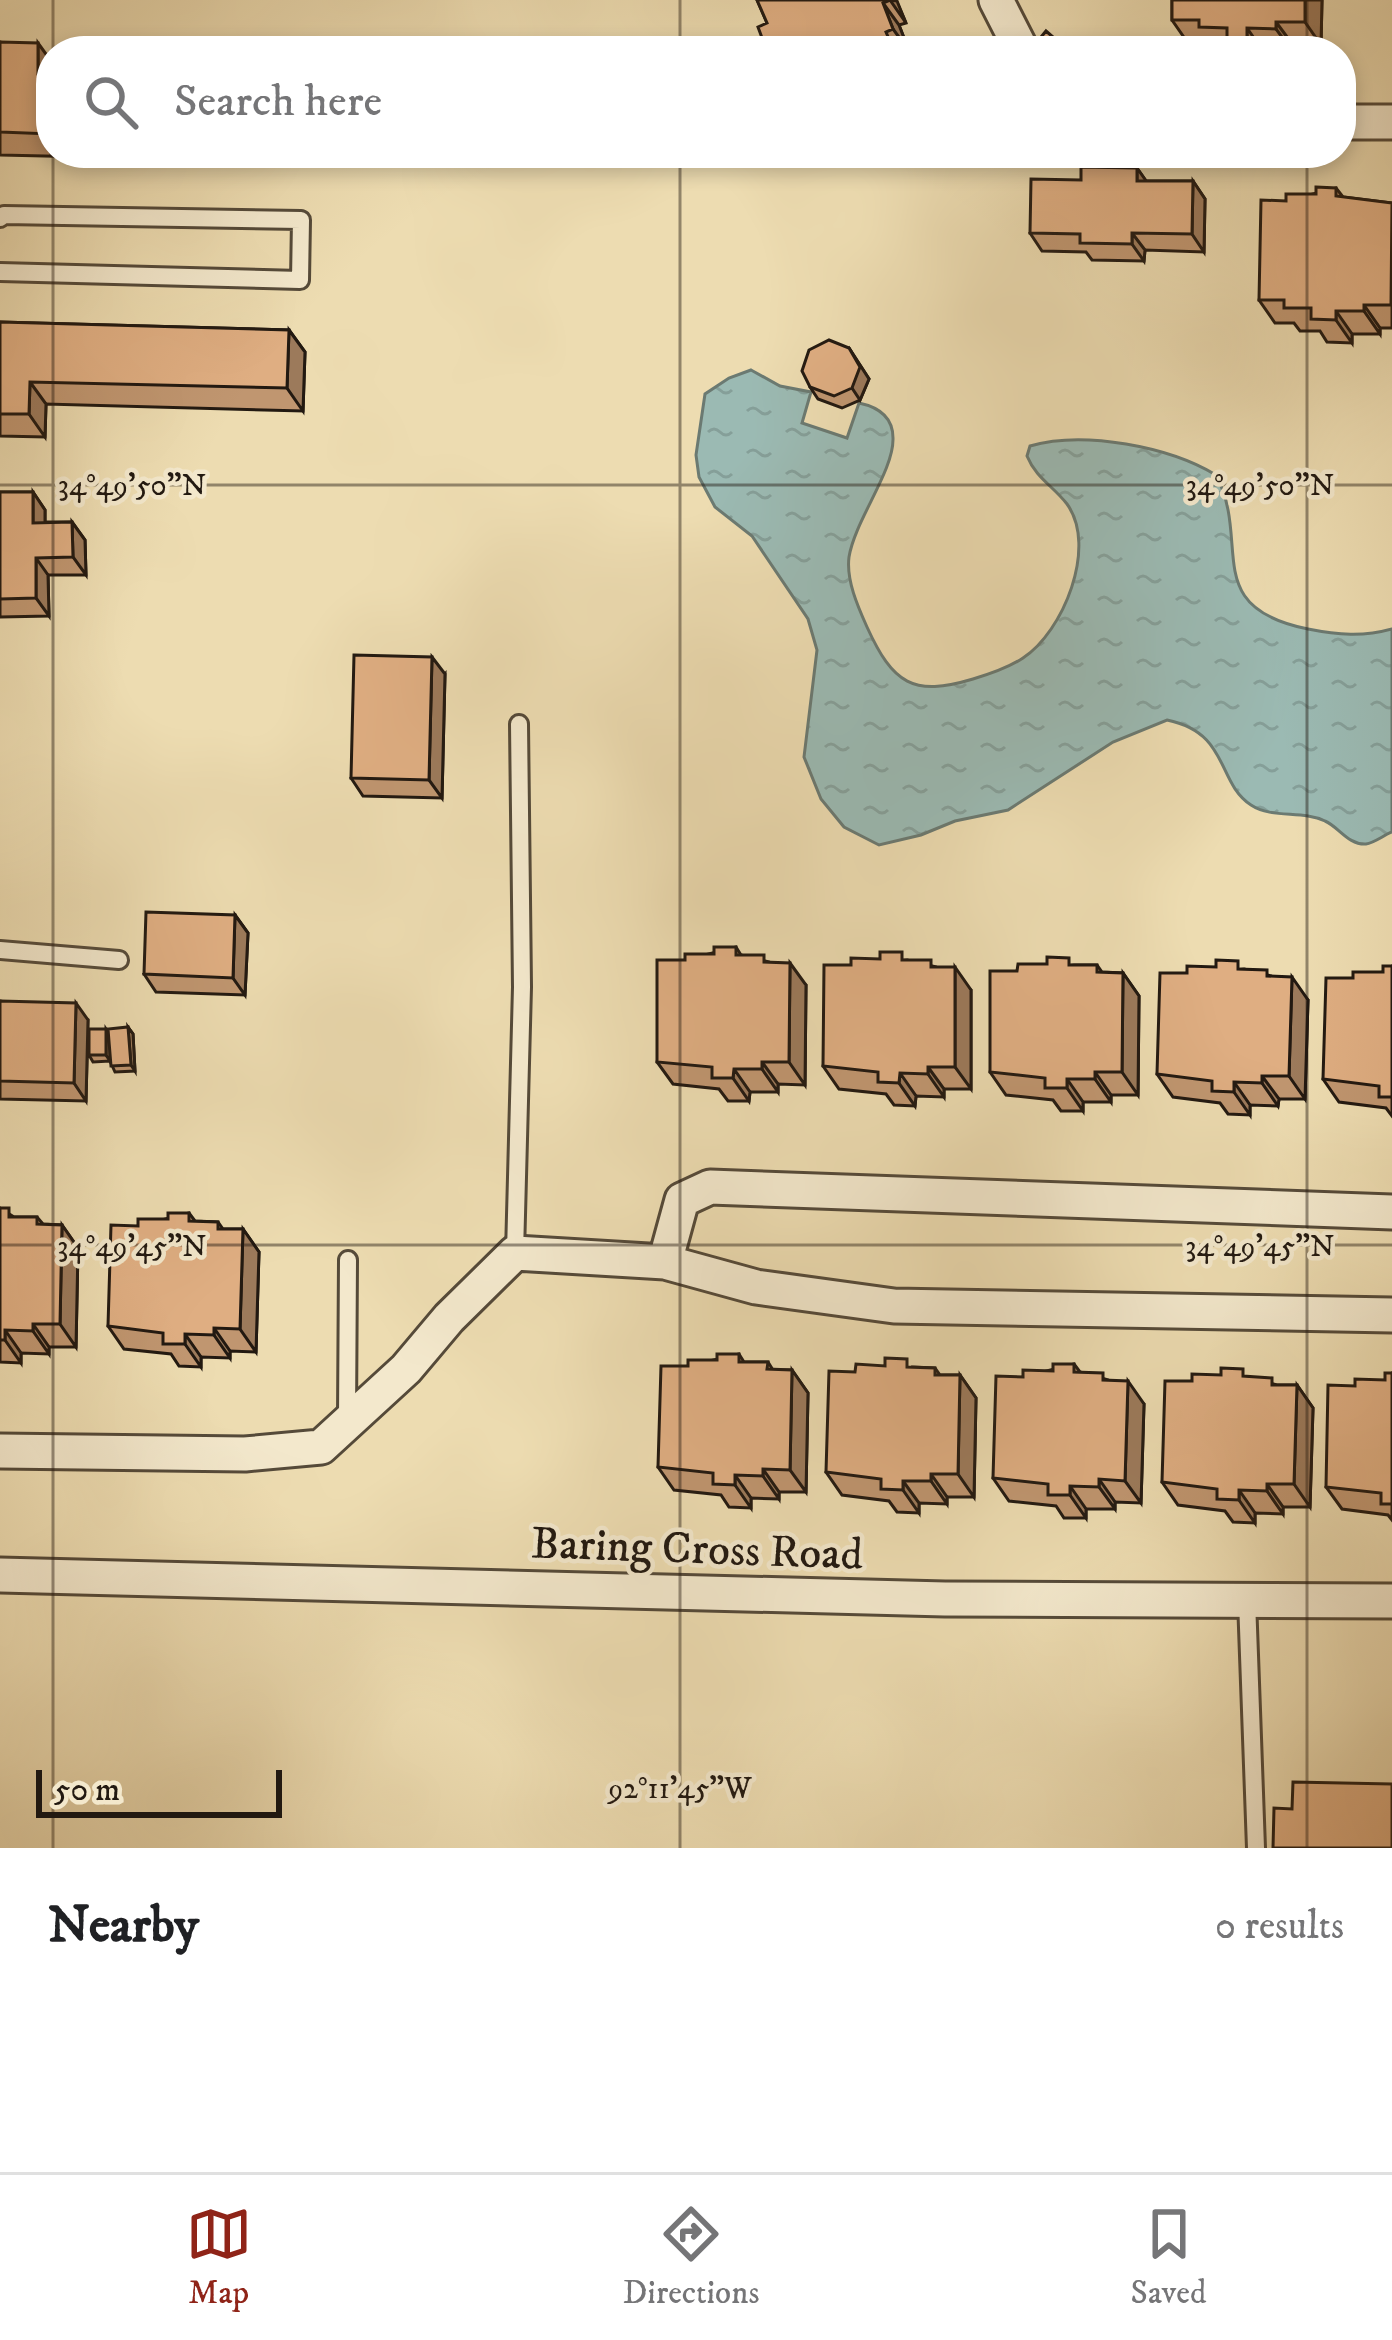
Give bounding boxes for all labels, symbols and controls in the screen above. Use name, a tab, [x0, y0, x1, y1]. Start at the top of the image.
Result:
search box	[36, 36, 1356, 168]
icon: search	[78, 69, 144, 135]
text: Search here	[174, 74, 382, 130]
text: 34°49'50"N	[58, 468, 206, 505]
text: 34°49'50"N	[1186, 468, 1334, 505]
text: 34°49'45"N	[57, 1229, 207, 1266]
text: 34°49'45"N	[1185, 1229, 1335, 1266]
street label: Baring Cross Road	[530, 1516, 864, 1584]
scale bar	[36, 1764, 282, 1817]
text: 50 m	[54, 1770, 120, 1811]
text: 92°11'45"W	[606, 1771, 752, 1808]
text: Nearby	[48, 1894, 199, 1958]
text: 0 results	[1215, 1902, 1344, 1951]
tab: Map	[186, 2201, 252, 2314]
tab: Directions	[623, 2201, 759, 2314]
tab: Saved	[1131, 2201, 1206, 2314]

